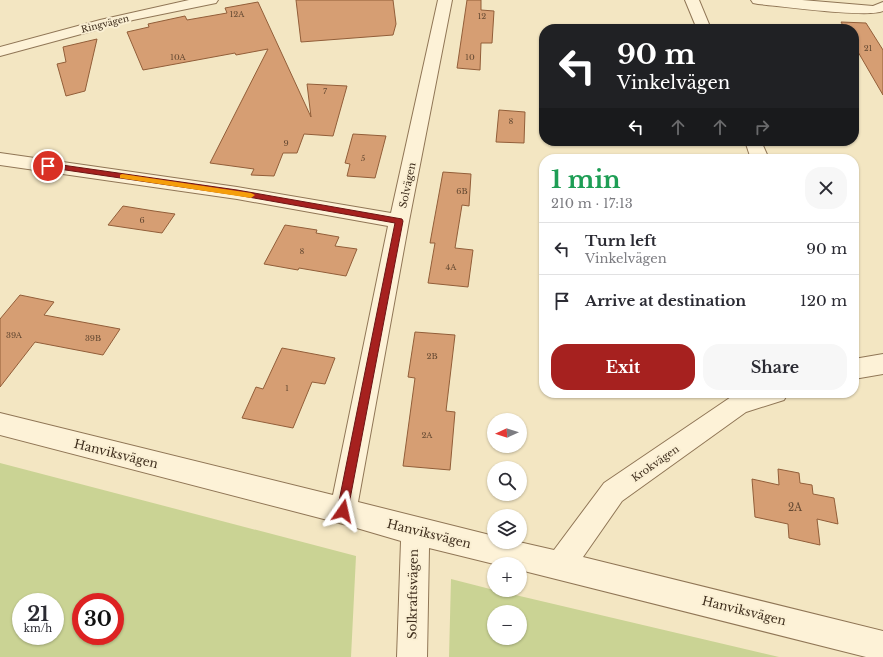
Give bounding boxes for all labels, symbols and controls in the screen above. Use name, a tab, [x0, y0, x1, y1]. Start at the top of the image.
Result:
house number: 12A	[230, 9, 245, 19]
house number: 12	[478, 11, 486, 21]
street label: Ringvägen	[80, 12, 130, 35]
text: 90 m	[617, 37, 695, 72]
icon: left	[551, 40, 603, 92]
house number: 21	[864, 43, 873, 53]
house number: 10A	[170, 52, 186, 62]
house number: 10	[465, 52, 475, 62]
text: Vinkelvägen	[617, 72, 730, 94]
house number: 7	[323, 86, 328, 96]
house number: 8	[509, 116, 514, 126]
icon: left	[625, 116, 647, 138]
icon: ahead	[667, 116, 689, 138]
icon: ahead	[709, 116, 731, 138]
icon: right	[751, 116, 773, 138]
house number: 9	[283, 138, 289, 148]
pin	[31, 149, 65, 183]
house number: 5	[361, 153, 366, 163]
icon: arrive	[37, 155, 59, 177]
street label: Solvägen	[396, 161, 419, 209]
text: 1 min	[551, 165, 621, 194]
button: close	[805, 167, 847, 209]
house number: 6B	[456, 186, 468, 196]
text: 210 m · 17:13	[551, 195, 633, 212]
house number: 6	[139, 215, 145, 225]
text: Turn left	[585, 231, 656, 250]
icon: left	[551, 238, 573, 260]
text: 90 m	[806, 239, 847, 258]
house number: 8	[300, 246, 305, 256]
text: Vinkelvägen	[585, 250, 667, 267]
house number: 4A	[446, 262, 457, 272]
icon: arrive	[551, 290, 573, 312]
text: Arrive at destination	[585, 291, 746, 310]
text: 120 m	[800, 291, 847, 310]
house number: 39A	[6, 330, 23, 340]
house number: 39B	[85, 333, 101, 343]
button: Exit	[551, 344, 695, 390]
button: Share	[703, 344, 847, 390]
house number: 2B	[426, 351, 438, 361]
house number: 1	[285, 383, 289, 393]
north arrow	[487, 413, 527, 453]
map controls	[487, 413, 527, 645]
house number: 2A	[421, 430, 433, 440]
street label: Hanviksvägen	[73, 436, 160, 471]
street label: Krokvägen	[629, 442, 682, 485]
button: search	[487, 461, 527, 501]
position arrow	[322, 490, 364, 532]
house number: 2A	[788, 501, 802, 514]
button: layers	[487, 509, 527, 549]
street label: Hanviksvägen	[386, 516, 473, 551]
street label: Solkraftsvägen	[404, 549, 421, 639]
button: +	[487, 557, 527, 597]
speed limit sign: 30	[72, 593, 124, 645]
street label: Hanviksvägen	[701, 593, 788, 628]
text: 21	[27, 602, 49, 626]
button: −	[487, 605, 527, 645]
text: km/h	[24, 622, 52, 635]

